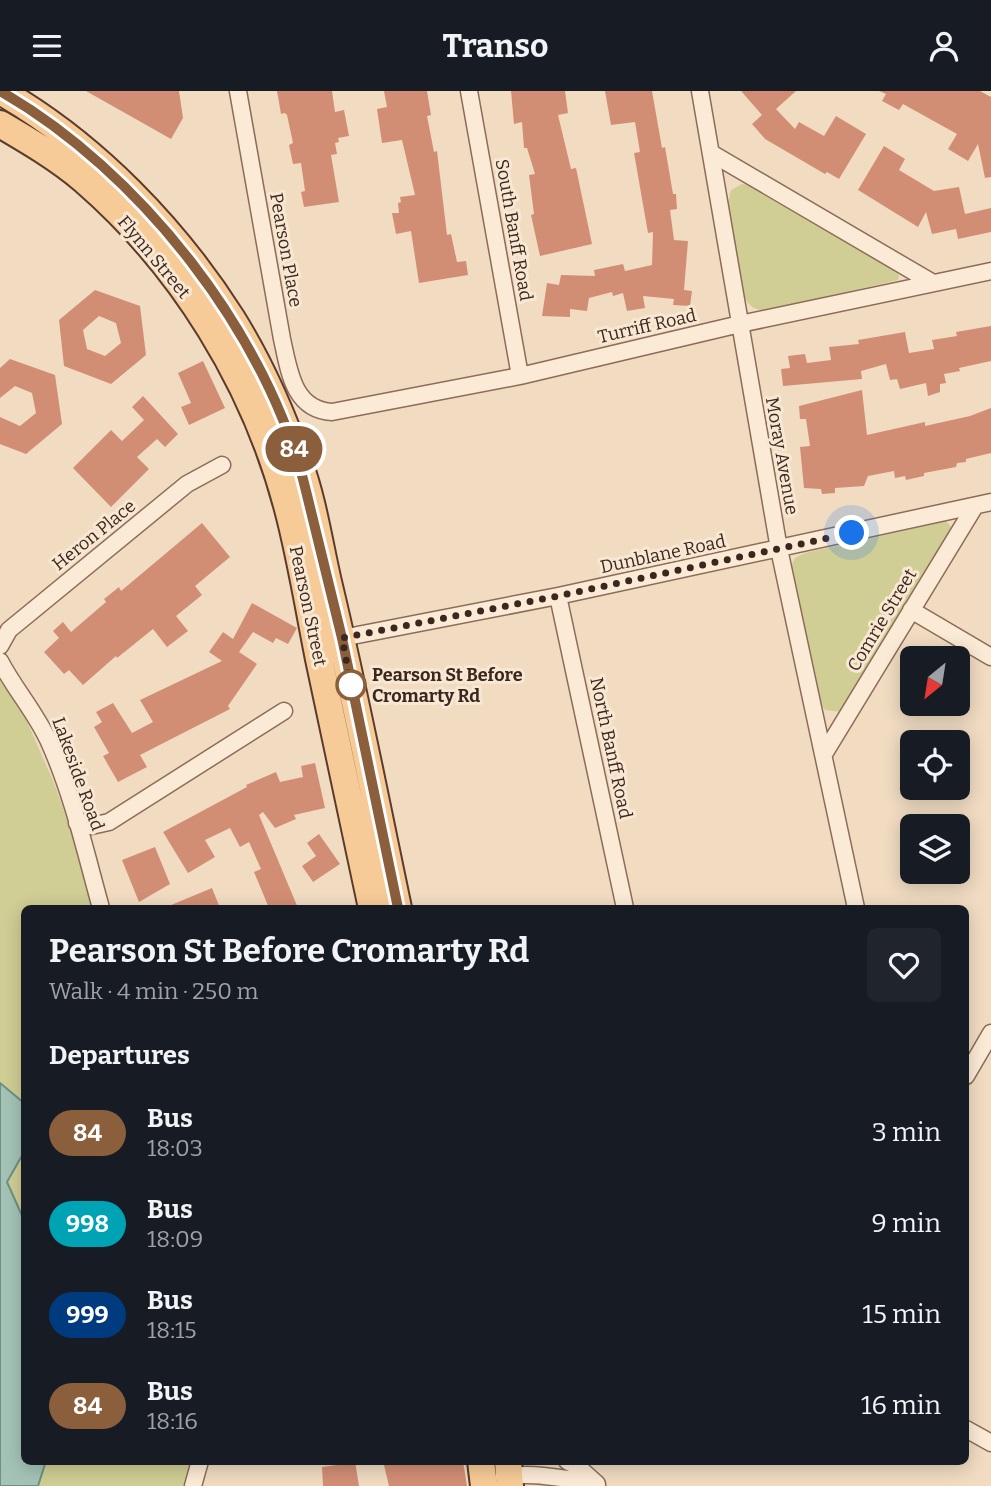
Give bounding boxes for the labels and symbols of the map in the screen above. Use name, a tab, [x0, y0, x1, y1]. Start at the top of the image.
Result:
street label: South Banff Road	[491, 157, 537, 303]
street label: Pearson Place	[265, 191, 307, 309]
street label: Flynn Street	[113, 211, 195, 303]
street label: Turriff Road	[596, 304, 699, 348]
street label: Moray Avenue	[761, 395, 803, 517]
line badge: 84	[262, 426, 326, 472]
street label: Heron Place	[48, 495, 140, 575]
your location	[834, 515, 869, 550]
street label: Dunblane Road	[598, 530, 728, 578]
street label: Pearson Street	[284, 544, 332, 669]
street label: Comrie Street	[843, 564, 922, 675]
north arrow	[900, 646, 970, 716]
place label: Pearson St Before Cromarty Rd	[372, 664, 523, 707]
marker: Pearson St Before Cromarty Rd	[336, 670, 366, 700]
street label: North Banff Road	[585, 675, 637, 821]
street label: Lakeside Road	[47, 714, 109, 834]

